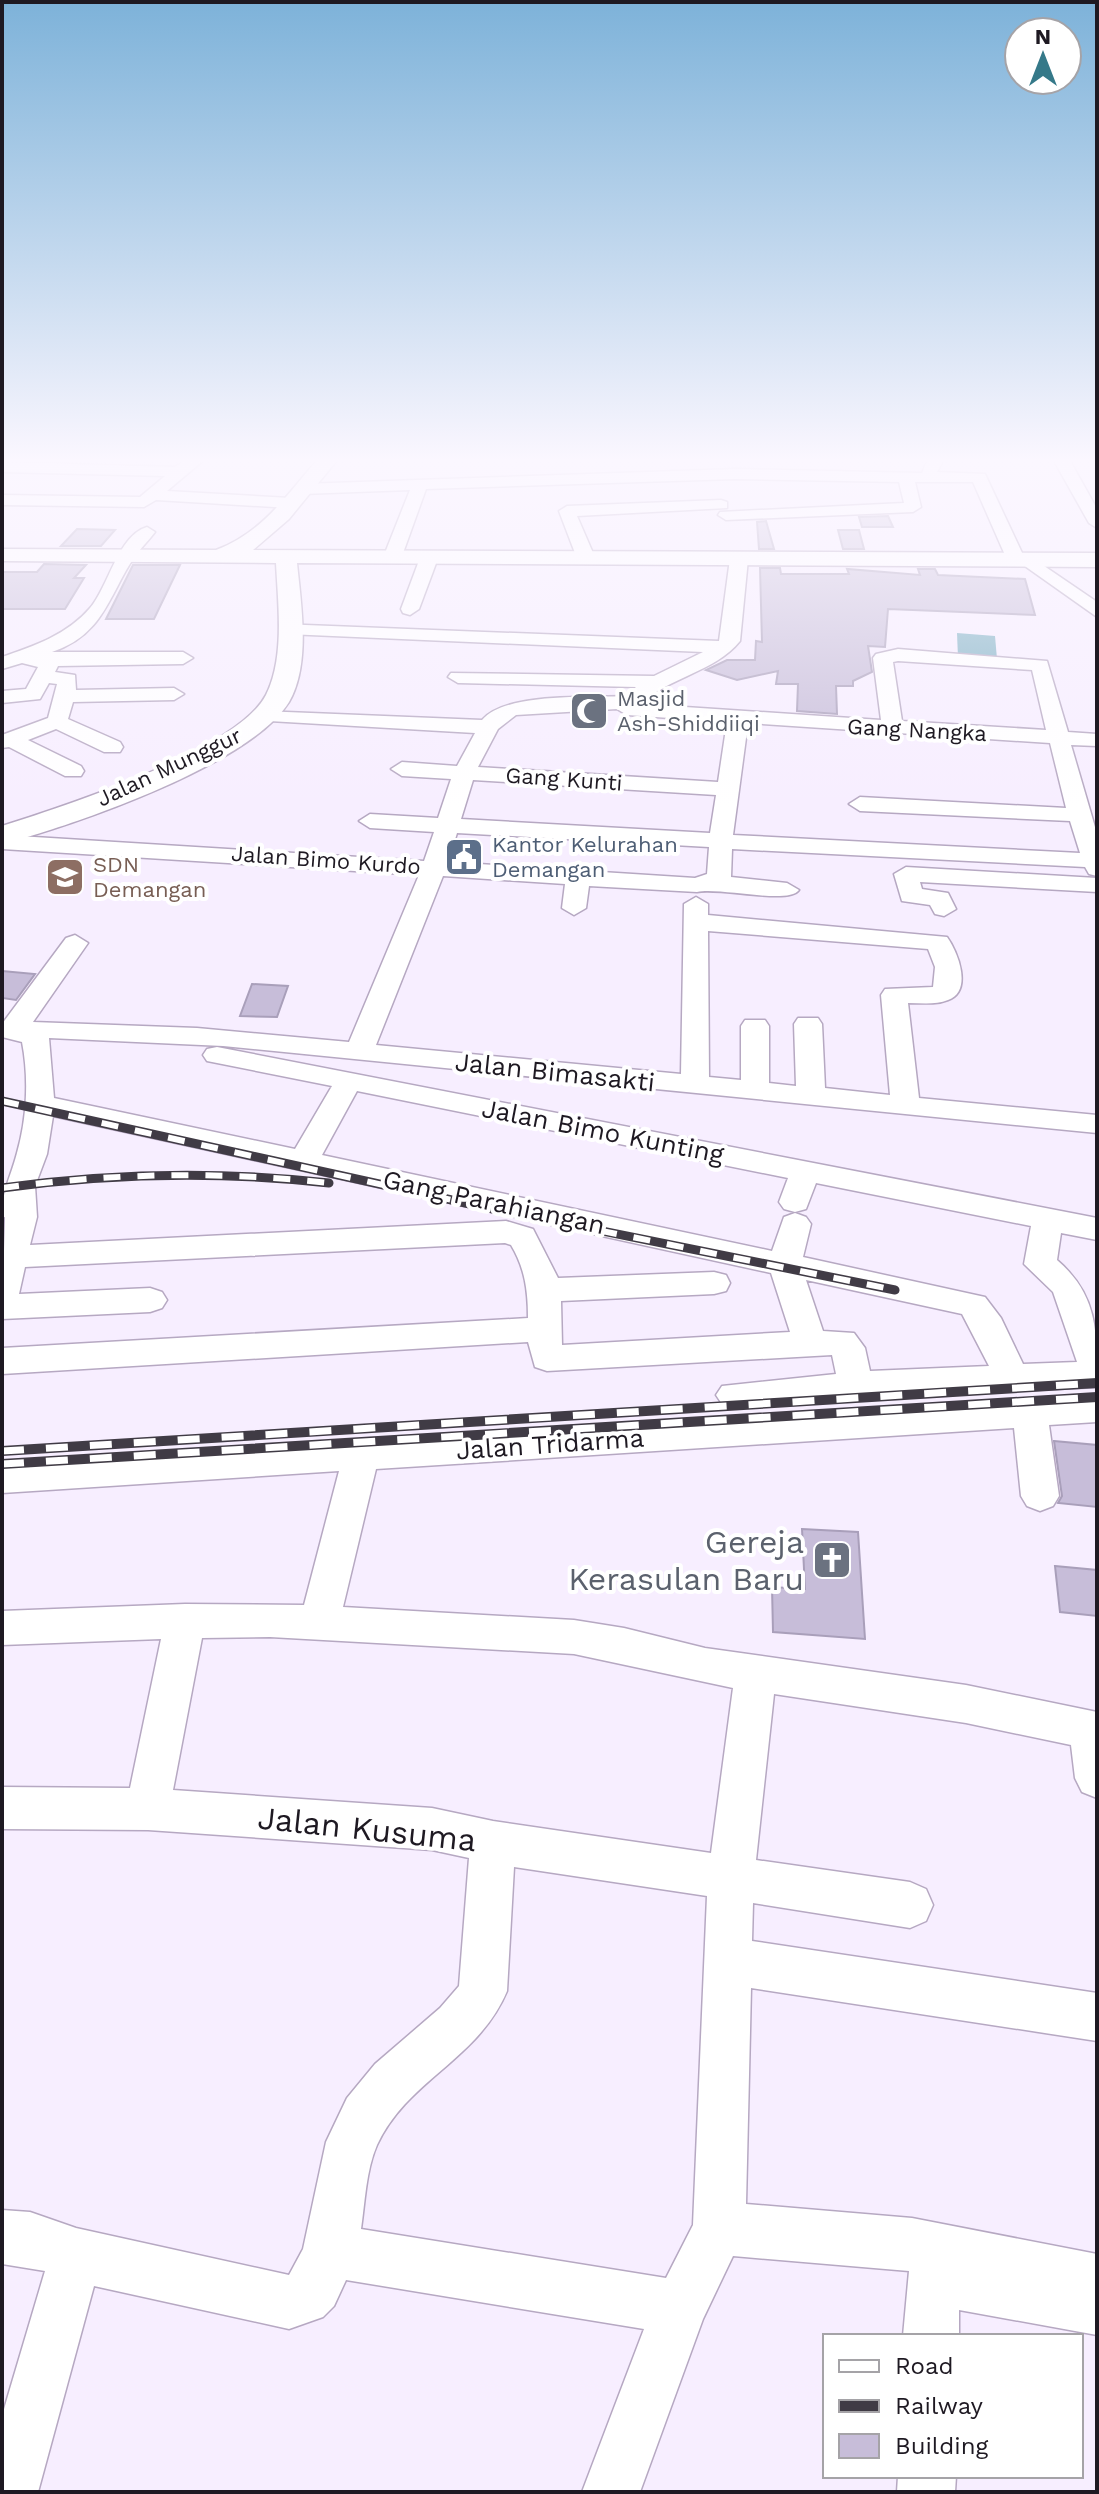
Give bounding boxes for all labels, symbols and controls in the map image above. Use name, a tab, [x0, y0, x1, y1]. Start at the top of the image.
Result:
north arrow	[1003, 16, 1083, 96]
text: N	[1035, 24, 1051, 49]
place label: Masjid Ash-Shiddiiqi	[617, 686, 760, 736]
mosque icon: Masjid Ash-Shiddiiqi	[568, 690, 610, 732]
street label: Gang Nangka	[847, 714, 987, 746]
street label: Jalan Munggur	[93, 723, 245, 811]
street label: Gang Kunti	[505, 762, 623, 796]
place label: Kantor Kelurahan Demangan	[492, 832, 678, 882]
public building icon: Kantor Kelurahan Demangan	[443, 836, 485, 878]
street label: Jalan Bimo Kurdo	[230, 841, 422, 879]
place label: SDN Demangan	[93, 852, 206, 902]
school or university icon: SDN Demangan	[44, 856, 86, 898]
street label: Jalan Bimasakti	[453, 1047, 657, 1097]
street label: Jalan Bimo Kunting	[479, 1093, 727, 1169]
street label: Gang Parahiangan	[380, 1164, 608, 1240]
street label: Jalan Tridarma	[455, 1422, 645, 1466]
place label: Gereja Kerasulan Baru	[568, 1523, 804, 1598]
church icon: Gereja Kerasulan Baru	[811, 1539, 853, 1581]
street label: Jalan Kusuma	[256, 1799, 478, 1859]
legend	[823, 2334, 1083, 2478]
text: Road	[895, 2352, 954, 2380]
text: Railway	[895, 2392, 984, 2420]
text: Building	[895, 2432, 988, 2460]

